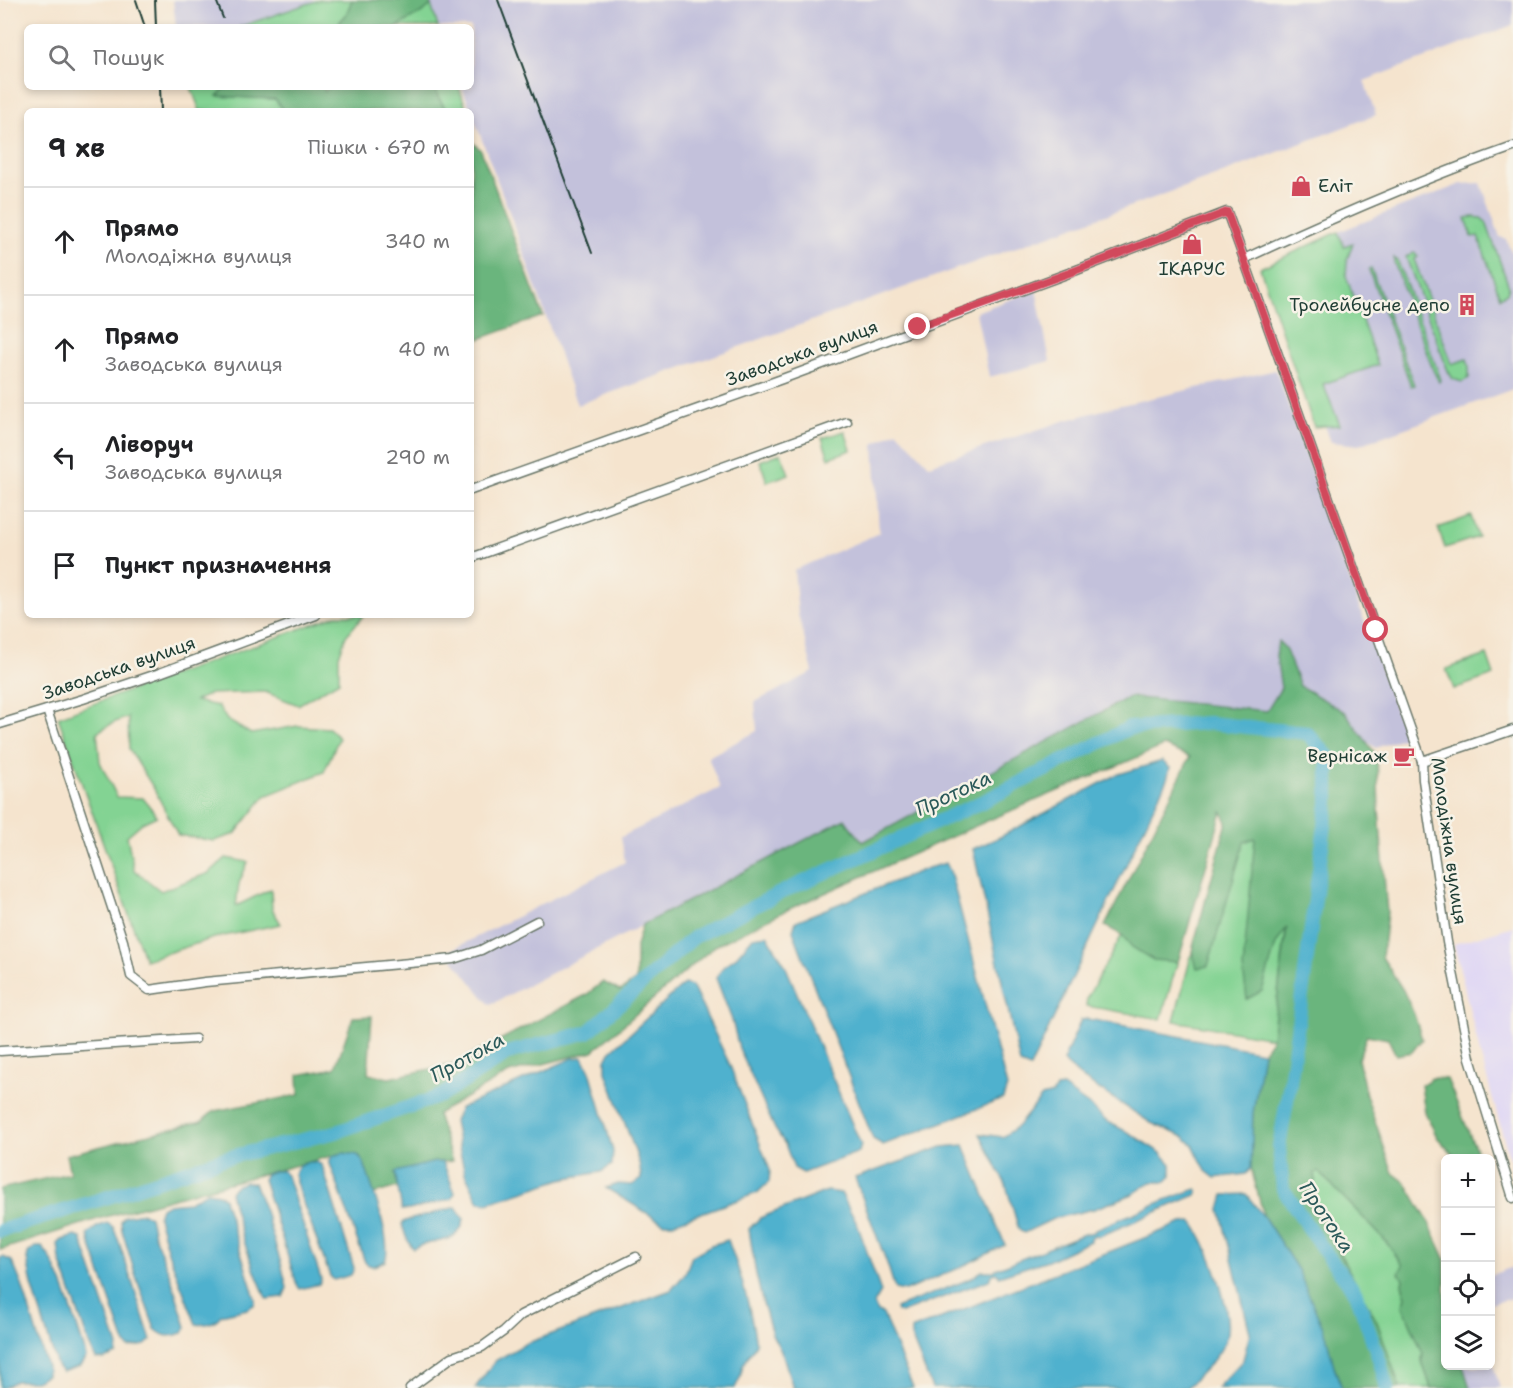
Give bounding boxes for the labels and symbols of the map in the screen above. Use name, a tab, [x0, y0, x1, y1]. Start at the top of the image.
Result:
shop icon: Еліт	[1289, 174, 1313, 198]
place label: Еліт	[1318, 174, 1354, 198]
shop icon: ІКАРУС	[1180, 232, 1204, 256]
place label: ІКАРУС	[1159, 257, 1225, 281]
place label: Тролейбусне депо	[1289, 293, 1450, 317]
building icon: Тролейбусне депо	[1455, 293, 1479, 317]
route end	[904, 313, 930, 339]
street label: Заводська вулиця	[723, 314, 881, 392]
route start	[1362, 616, 1388, 642]
street label: Заводська вулиця	[39, 631, 199, 705]
place label: Вернісаж	[1307, 744, 1388, 768]
cafe icon: Вернісаж	[1392, 744, 1416, 768]
street label: Молодіжна вулиця	[1425, 756, 1473, 926]
water label: Протока	[911, 764, 995, 822]
water label: Протока	[425, 1026, 509, 1088]
water label: Протока	[1294, 1176, 1360, 1258]

